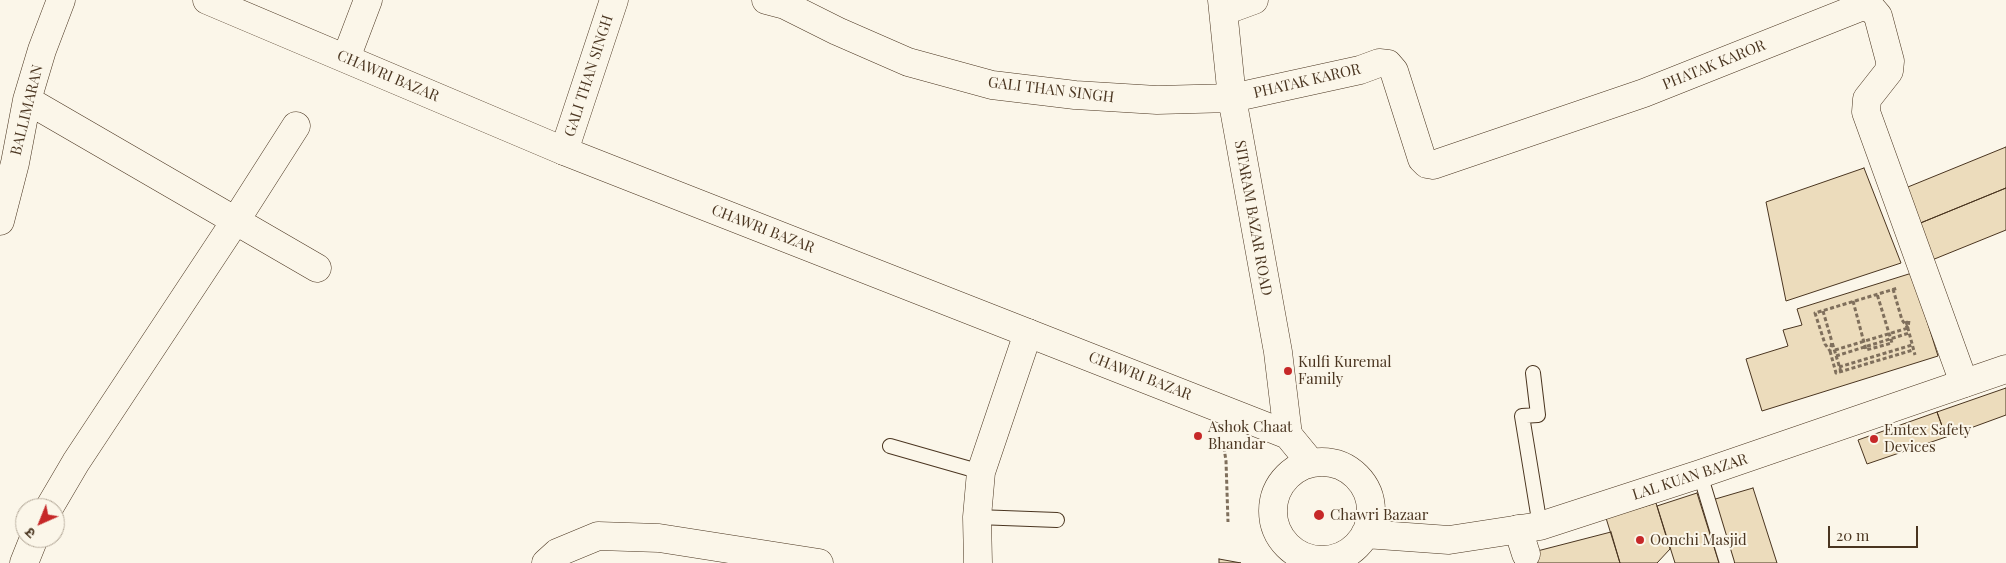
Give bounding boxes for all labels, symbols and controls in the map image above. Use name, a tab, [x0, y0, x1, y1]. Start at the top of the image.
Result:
street label: GALI THAN SINGH	[561, 13, 617, 139]
street label: PHATAK KAROR	[1660, 36, 1768, 94]
street label: CHAWRI BAZAR	[334, 46, 442, 106]
street label: PHATAK KAROR	[1252, 60, 1362, 102]
street label: BALLIMARAN	[7, 63, 47, 157]
street label: GALI THAN SINGH	[987, 73, 1115, 107]
street label: SITARAM BAZAR ROAD	[1230, 139, 1276, 297]
street label: CHAWRI BAZAR	[709, 201, 817, 257]
street label: CHAWRI BAZAR	[1086, 348, 1194, 404]
place label: Kulfi Kuremal Family	[1298, 353, 1391, 388]
marker: Kulfi Kuremal Family	[1282, 365, 1294, 377]
place label: Ashok Chaat Bhandar	[1208, 418, 1292, 453]
place label: Emtex Safety Devices	[1884, 421, 1971, 456]
marker: Ashok Chaat Bhandar	[1192, 430, 1204, 442]
marker: Emtex Safety Devices	[1868, 433, 1880, 445]
street label: LAL KUAN BAZAR	[1630, 450, 1750, 504]
north arrow	[15, 498, 65, 548]
place label: Chawri Bazaar	[1330, 506, 1428, 524]
marker: Chawri Bazaar	[1312, 508, 1326, 522]
scale bar	[1831, 516, 1921, 548]
text: उ	[20, 524, 39, 543]
text: 20 m	[1836, 525, 1869, 545]
place label: Oonchi Masjid	[1650, 531, 1747, 549]
marker: Oonchi Masjid	[1634, 534, 1646, 546]

